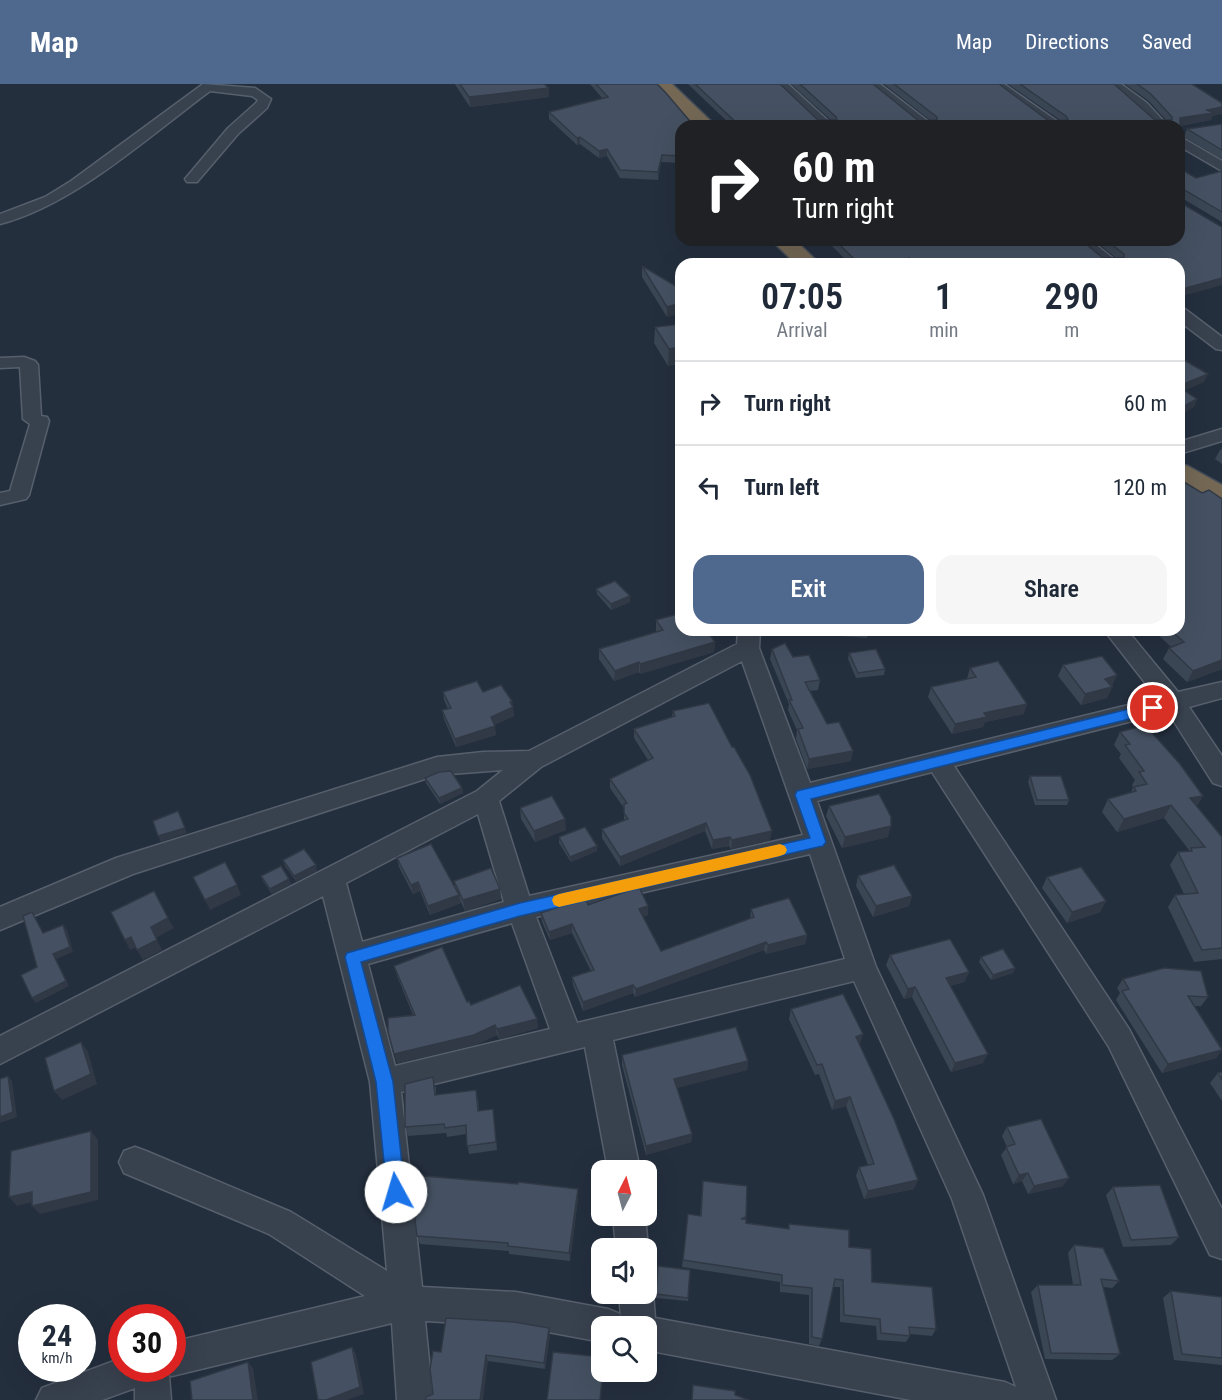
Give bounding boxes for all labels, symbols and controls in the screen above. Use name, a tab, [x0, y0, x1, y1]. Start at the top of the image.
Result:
text: Map	[30, 26, 78, 59]
text: Map	[956, 30, 992, 54]
text: Directions	[1025, 30, 1109, 54]
text: Saved	[1142, 30, 1192, 54]
text: 60 m	[792, 143, 875, 192]
icon: right	[693, 144, 771, 222]
text: Turn right	[792, 193, 894, 225]
text: 07:05	[761, 276, 843, 318]
text: 1	[935, 276, 953, 318]
text: 290	[1045, 276, 1099, 318]
text: Arrival	[777, 318, 828, 342]
text: min	[929, 318, 958, 342]
text: m	[1064, 318, 1079, 342]
icon: right	[693, 387, 726, 420]
text: Turn right	[744, 391, 831, 416]
text: 60 m	[1124, 391, 1167, 416]
icon: left	[693, 471, 726, 504]
text: Turn left	[744, 475, 819, 500]
text: 120 m	[1113, 475, 1167, 500]
button: Exit	[693, 555, 924, 624]
button: Share	[936, 555, 1167, 624]
pin	[1127, 682, 1178, 733]
icon: arrive	[1136, 691, 1169, 724]
position arrow	[364, 1160, 428, 1224]
north arrow	[591, 1160, 657, 1226]
map controls	[591, 1160, 657, 1382]
button: sound	[591, 1238, 657, 1304]
speed limit sign: 30	[108, 1304, 186, 1382]
button: search	[591, 1316, 657, 1382]
text: 24	[42, 1318, 72, 1353]
text: km/h	[42, 1349, 72, 1367]

